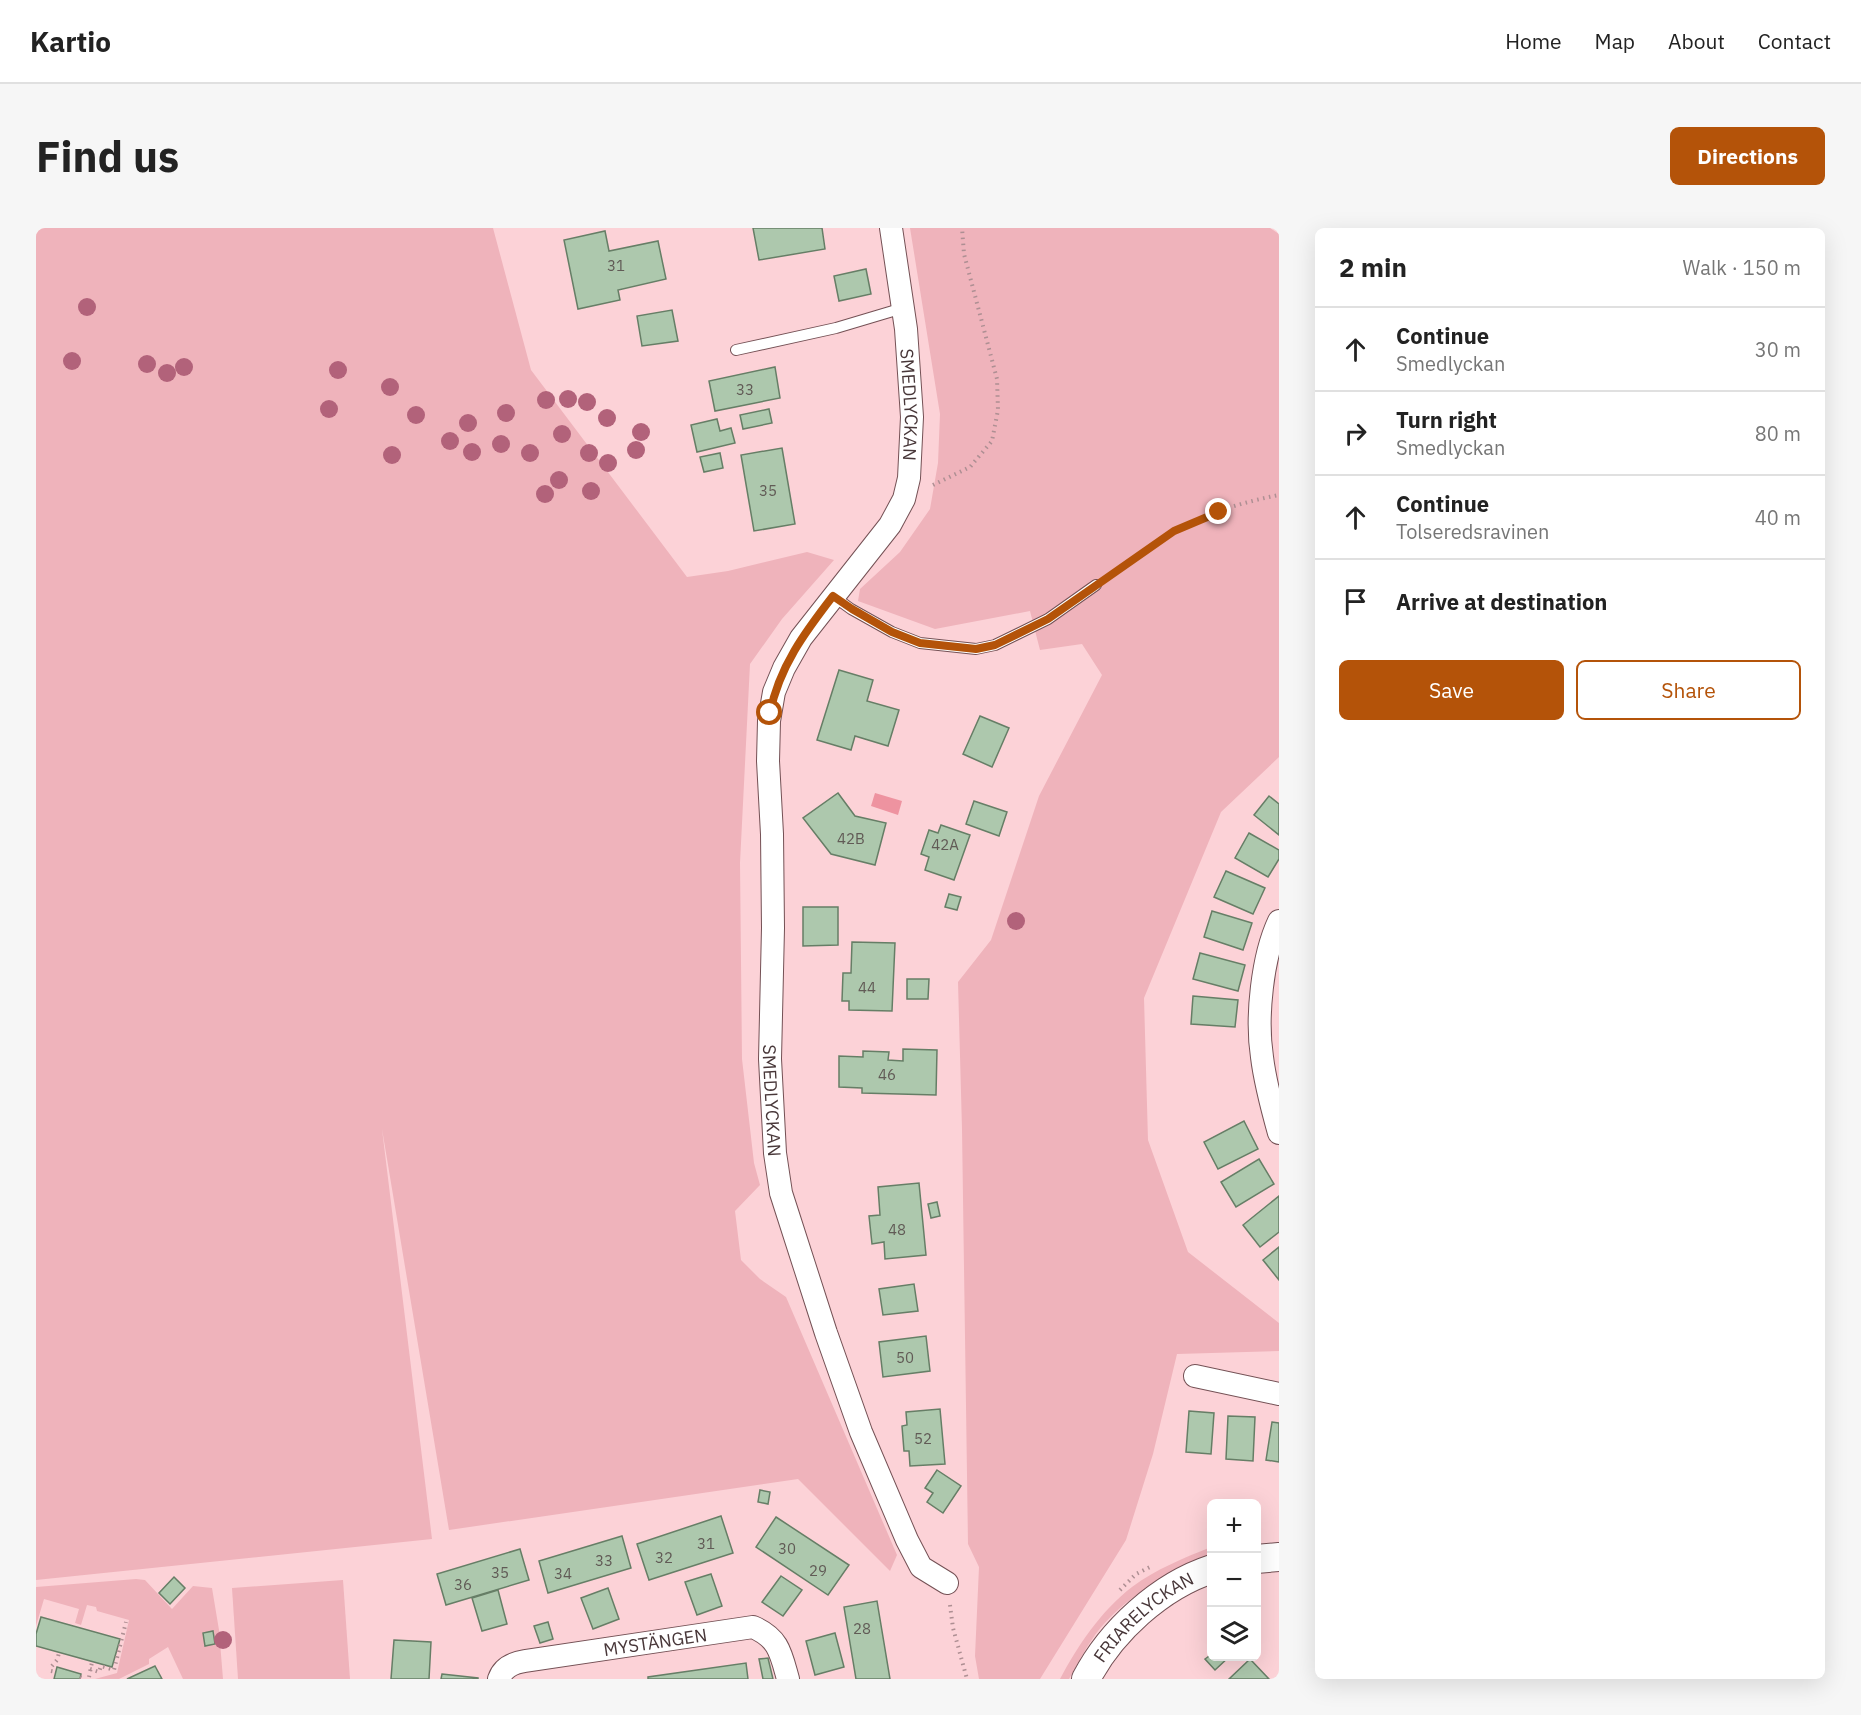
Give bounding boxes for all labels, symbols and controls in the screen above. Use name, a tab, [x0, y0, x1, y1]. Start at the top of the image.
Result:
text: Kartio	[30, 23, 111, 60]
text: Home	[1505, 27, 1562, 55]
text: Map	[1595, 27, 1635, 55]
text: About	[1668, 27, 1725, 55]
text: Contact	[1758, 27, 1831, 55]
button: Directions	[1670, 127, 1825, 185]
text: Find us	[36, 129, 179, 184]
text: 2 min	[1339, 250, 1407, 284]
text: Walk · 150 m	[1683, 254, 1801, 281]
house number: 31	[607, 256, 625, 275]
text: Continue	[1396, 321, 1489, 350]
icon: ahead	[1339, 333, 1372, 366]
text: 30 m	[1755, 336, 1801, 363]
street label: SMEDLYCKAN	[896, 348, 924, 461]
text: Smedlyckan	[1396, 350, 1505, 377]
house number: 33	[736, 380, 754, 399]
text: Turn right	[1396, 405, 1497, 434]
icon: right	[1339, 417, 1372, 450]
text: 80 m	[1755, 420, 1801, 447]
text: Smedlyckan	[1396, 434, 1505, 461]
house number: 35	[759, 481, 777, 500]
text: Continue	[1396, 489, 1489, 518]
route end	[1205, 498, 1231, 524]
icon: ahead	[1339, 501, 1372, 534]
text: 40 m	[1755, 504, 1801, 531]
text: Tolseredsravinen	[1396, 518, 1549, 545]
icon: arrive	[1339, 585, 1372, 618]
text: Arrive at destination	[1396, 587, 1607, 616]
button: Save	[1339, 660, 1564, 720]
button: Share	[1576, 660, 1801, 720]
route start	[756, 699, 782, 725]
house number: 42B	[837, 829, 865, 848]
house number: 42A	[931, 835, 959, 854]
house number: 44	[858, 978, 876, 997]
street label: SMEDLYCKAN	[758, 1044, 787, 1157]
house number: 46	[878, 1065, 896, 1084]
house number: 48	[888, 1220, 906, 1239]
house number: 50	[896, 1348, 914, 1367]
house number: 52	[914, 1429, 932, 1448]
map controls	[1207, 1499, 1261, 1661]
button: +	[1207, 1499, 1261, 1553]
house number: 31	[697, 1534, 715, 1553]
house number: 30	[778, 1539, 796, 1558]
house number: 32	[655, 1548, 673, 1567]
house number: 33	[595, 1551, 613, 1570]
button: −	[1207, 1553, 1261, 1607]
house number: 29	[809, 1561, 827, 1580]
house number: 35	[491, 1563, 509, 1582]
house number: 34	[554, 1564, 572, 1583]
street label: FRIARELYCKAN	[1088, 1567, 1197, 1666]
house number: 36	[454, 1575, 472, 1594]
button: layers	[1207, 1607, 1261, 1661]
house number: 28	[853, 1619, 871, 1638]
street label: MYSTÄNGEN	[602, 1623, 708, 1661]

